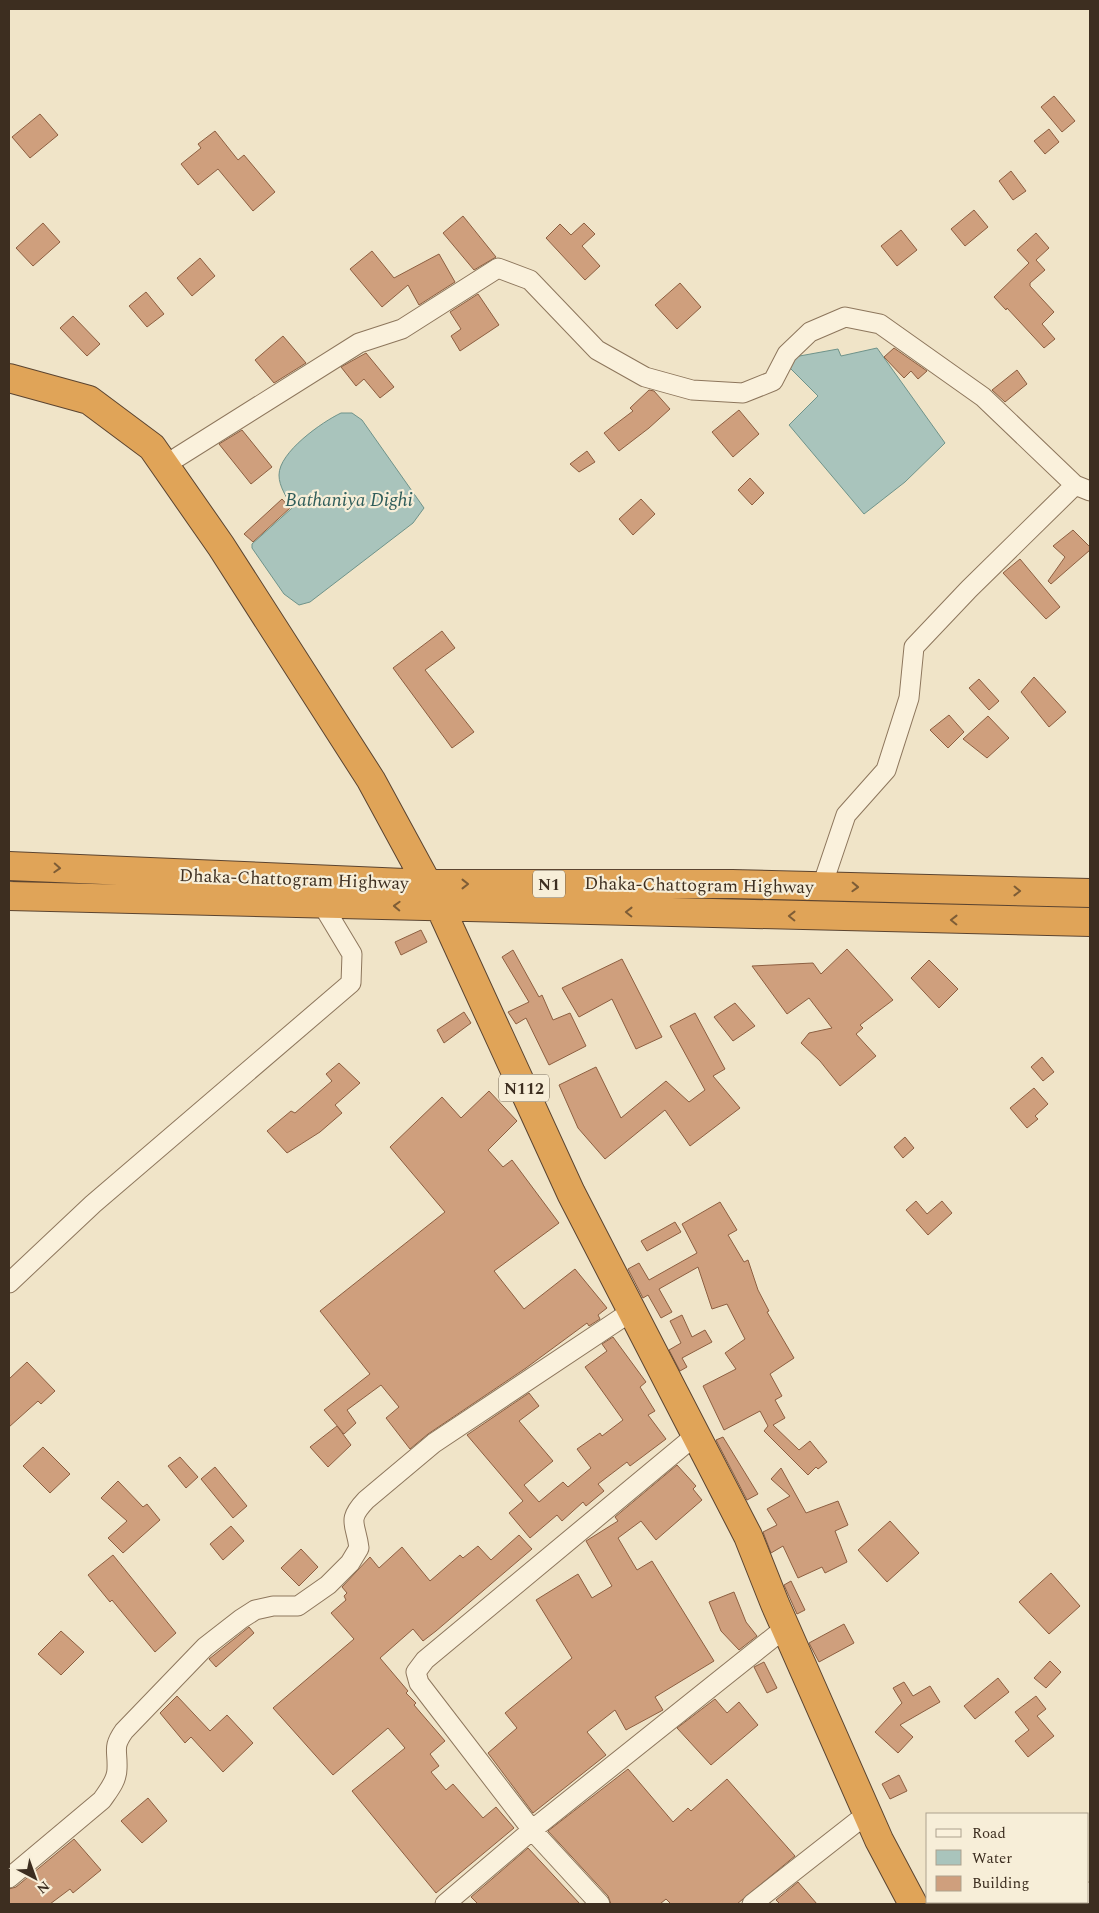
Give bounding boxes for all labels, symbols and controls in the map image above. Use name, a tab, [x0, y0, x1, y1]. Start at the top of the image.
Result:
water label: Bathaniya Dighi	[285, 486, 413, 515]
one-way arrow	[54, 862, 62, 873]
street label: Dhaka-Chattogram Highway	[179, 862, 411, 897]
street label: Dhaka-Chattogram Highway	[584, 870, 815, 901]
road number: N1	[533, 871, 565, 898]
one-way arrow	[461, 879, 469, 889]
one-way arrow	[851, 882, 859, 892]
one-way arrow	[1013, 886, 1021, 897]
one-way arrow	[392, 901, 400, 911]
one-way arrow	[625, 907, 632, 917]
one-way arrow	[787, 911, 795, 921]
one-way arrow	[950, 915, 958, 925]
road number: N112	[499, 1074, 549, 1102]
legend	[926, 1813, 1089, 1903]
text: Road	[972, 1822, 1006, 1845]
text: Water	[972, 1847, 1012, 1870]
north arrow	[10, 1853, 60, 1903]
text: Building	[972, 1872, 1029, 1895]
text: N	[32, 1876, 54, 1899]

